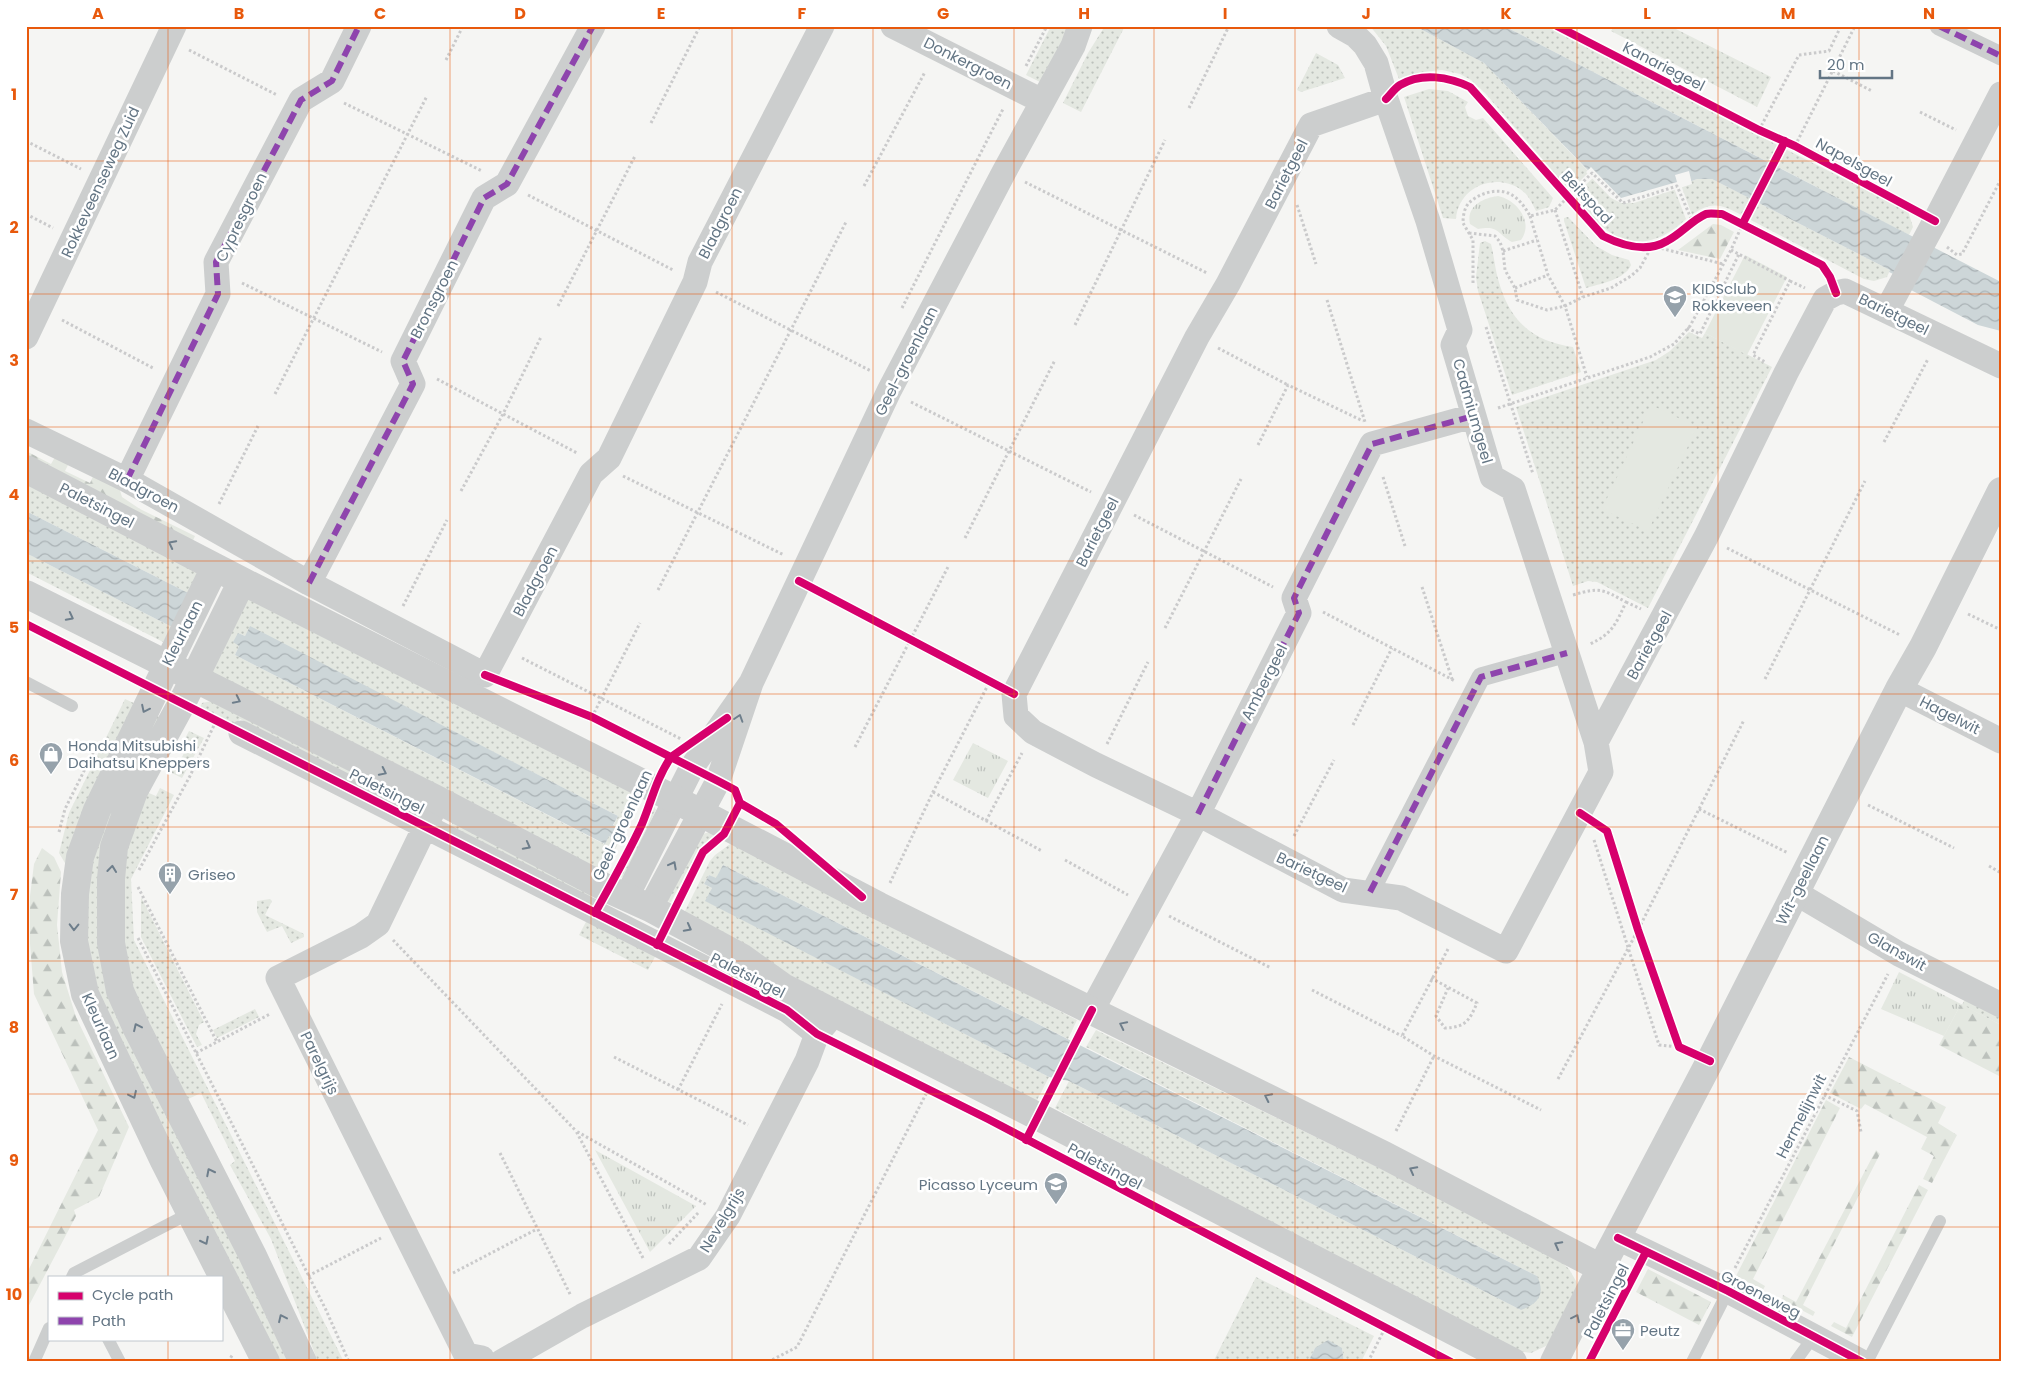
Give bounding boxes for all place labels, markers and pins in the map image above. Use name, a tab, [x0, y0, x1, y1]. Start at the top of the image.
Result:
place label: KIDSclub Rokkeveen	[1692, 278, 1772, 316]
school or university icon: KIDSclub Rokkeveen	[1662, 284, 1688, 318]
place label: Honda Mitsubishi Daihatsu Kneppers	[68, 735, 210, 773]
shop icon: Honda Mitsubishi Daihatsu Kneppers	[38, 741, 64, 775]
building icon: Griseo	[157, 861, 183, 895]
place label: Griseo	[188, 864, 236, 885]
school or university icon: Picasso Lyceum	[1043, 1171, 1069, 1205]
place label: Picasso Lyceum	[919, 1174, 1038, 1195]
office icon: Peutz	[1610, 1317, 1636, 1351]
place label: Peutz	[1640, 1320, 1680, 1341]

